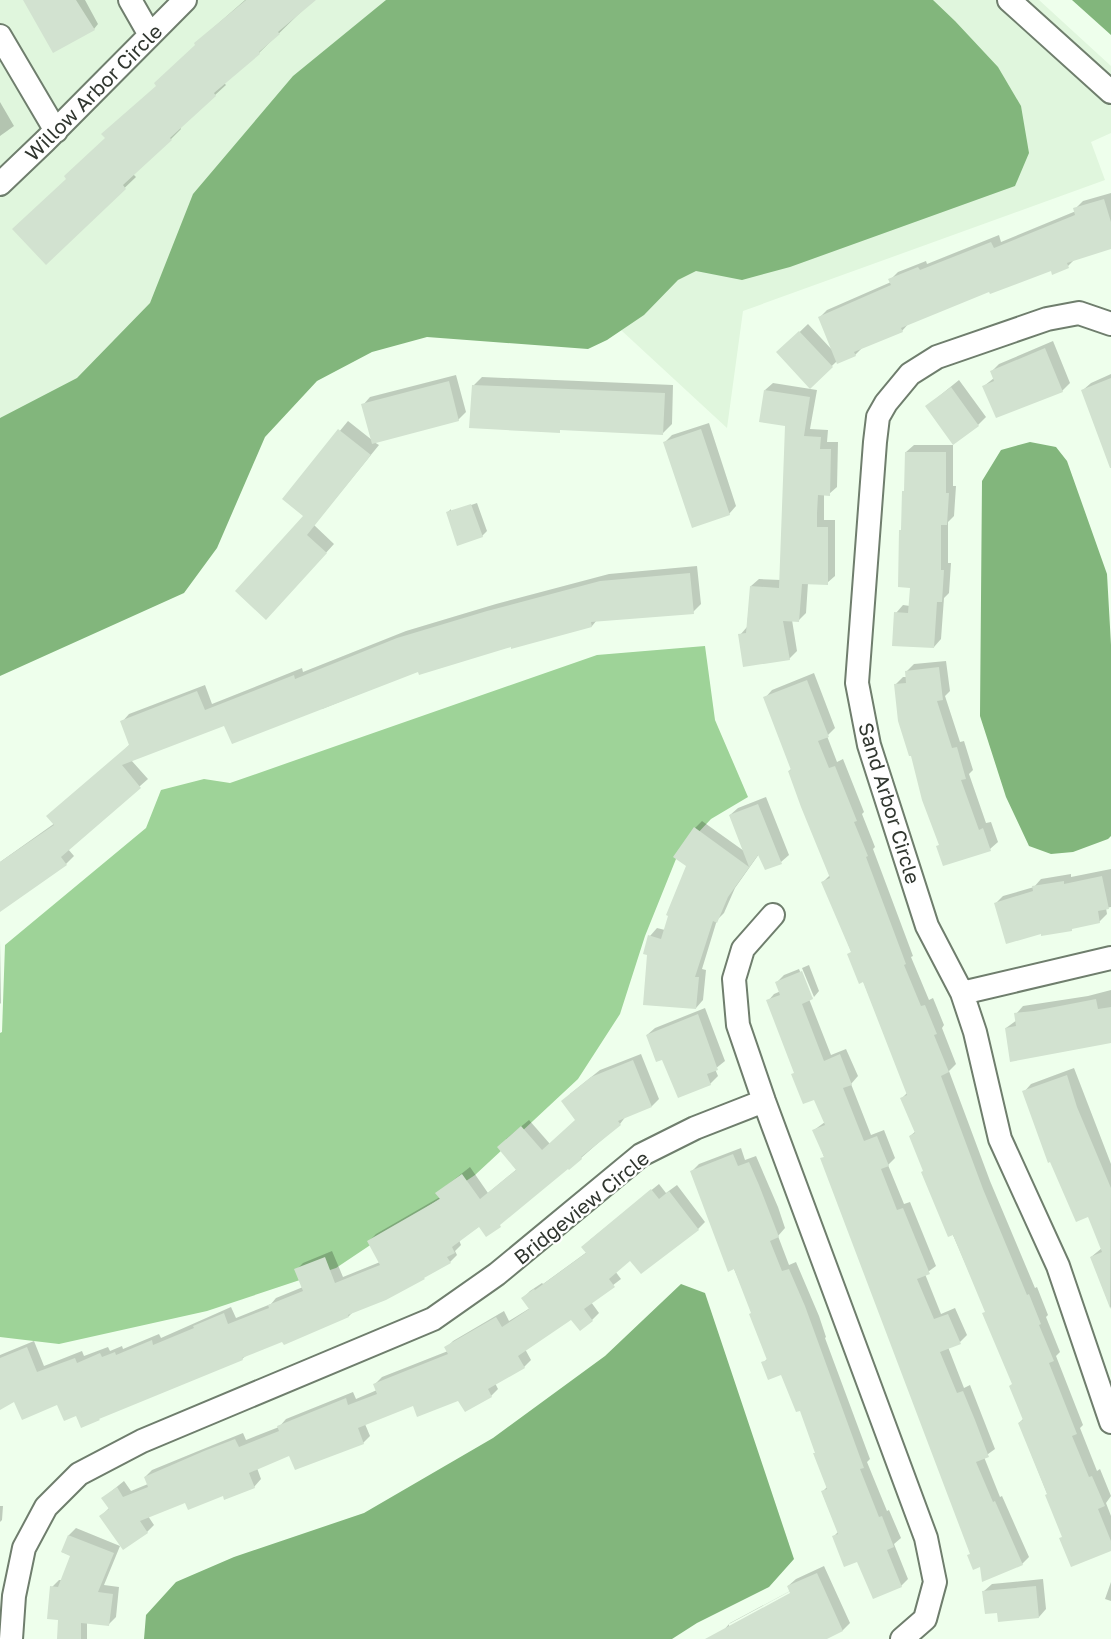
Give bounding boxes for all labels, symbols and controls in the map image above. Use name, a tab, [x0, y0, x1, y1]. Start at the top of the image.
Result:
street label: Willow Arbor Circle	[20, 19, 166, 165]
street label: Sand Arbor Circle	[854, 720, 926, 886]
street label: Bridgeview Circle	[509, 1145, 653, 1269]

